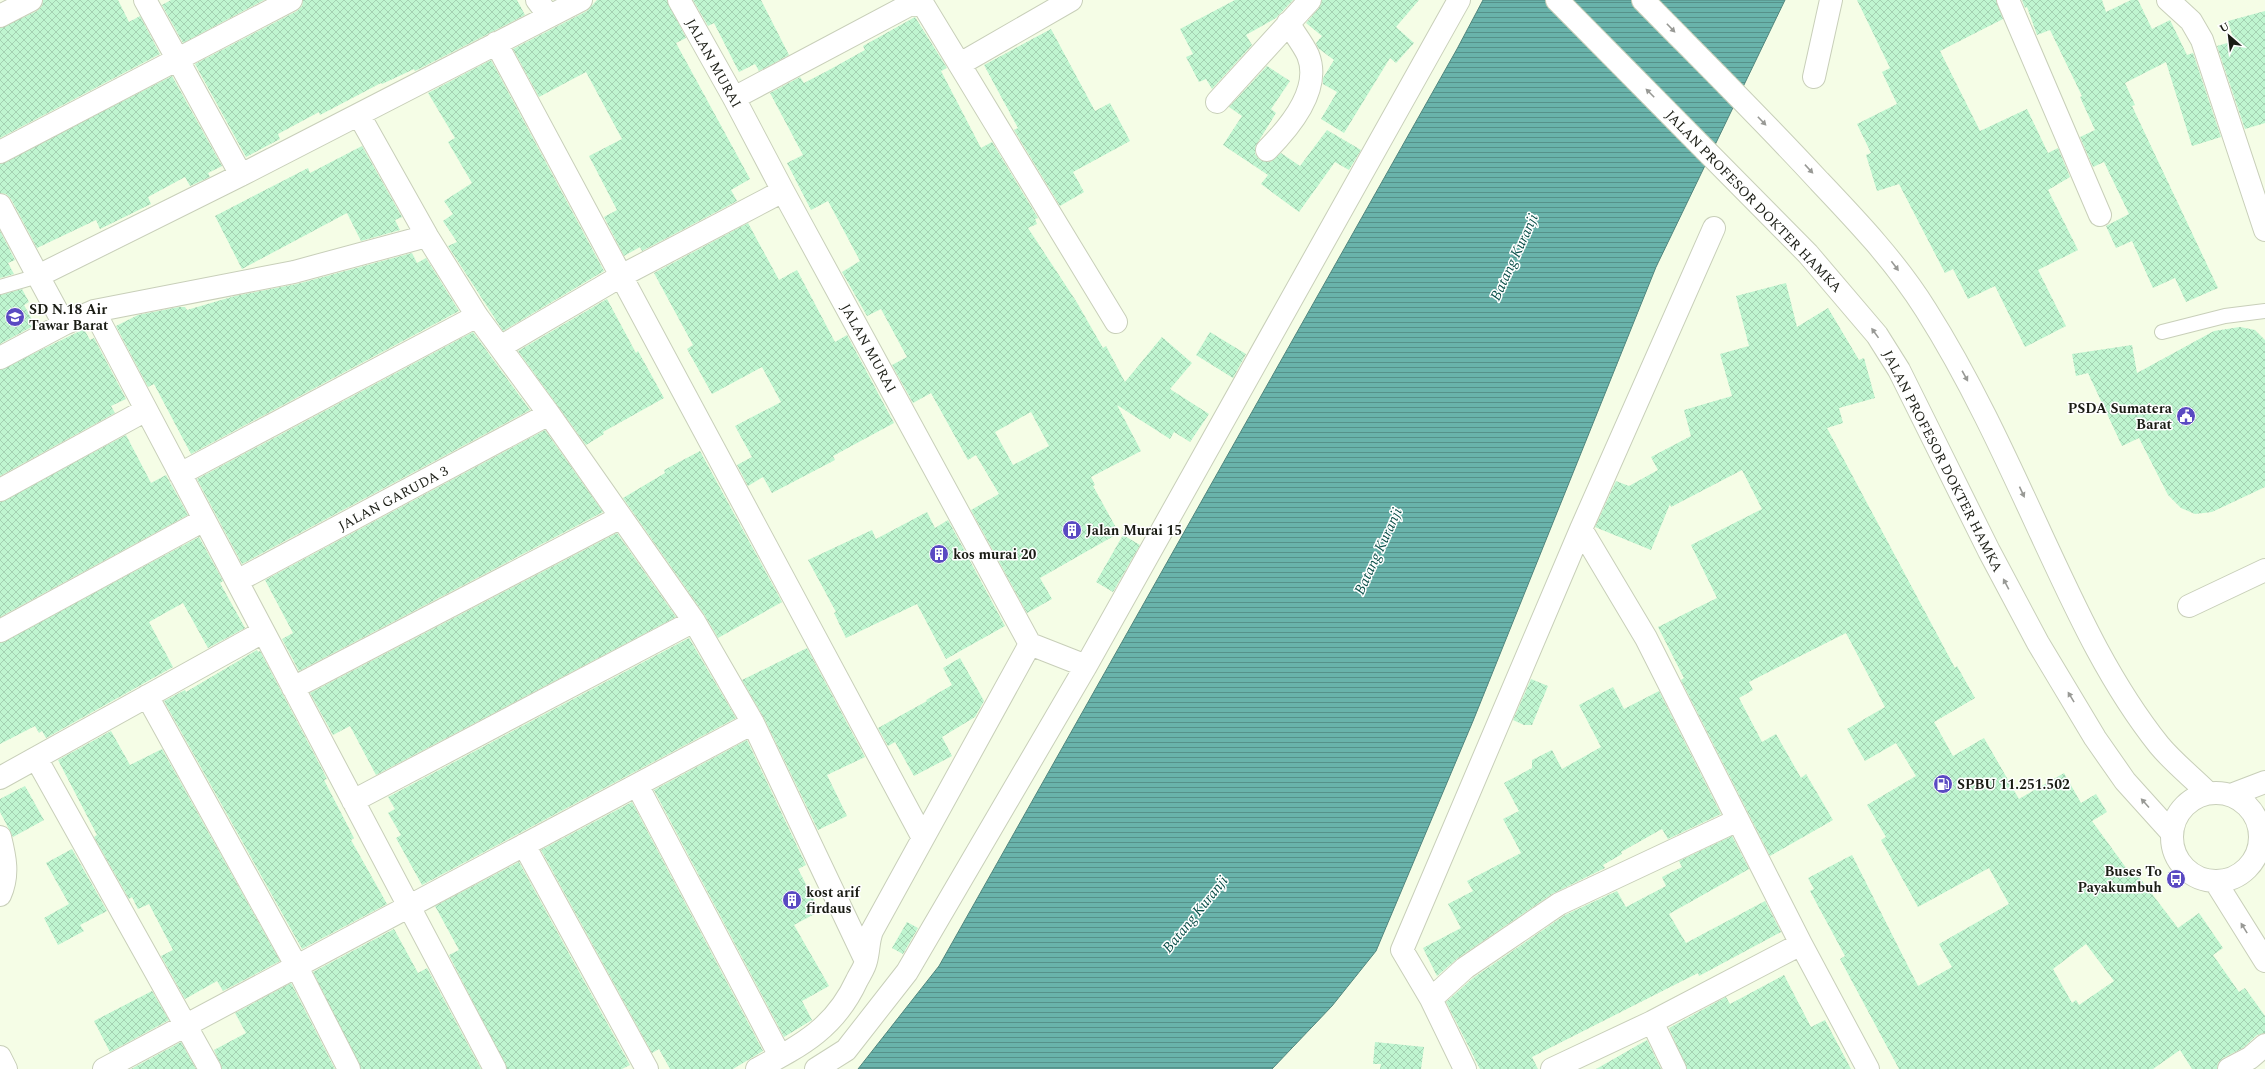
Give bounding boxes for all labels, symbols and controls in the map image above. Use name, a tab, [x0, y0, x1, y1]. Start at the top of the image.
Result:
street label: JALAN MURAI	[680, 15, 747, 112]
north arrow	[2209, 16, 2249, 56]
text: U	[2216, 18, 2233, 37]
one-way arrow	[1666, 23, 1676, 33]
one-way arrow	[1645, 88, 1655, 98]
street label: JALAN PROFESOR DOKTER HAMKA	[1660, 105, 1847, 298]
one-way arrow	[1757, 116, 1767, 126]
one-way arrow	[1804, 164, 1813, 175]
water label: Batang Kuranji	[1484, 210, 1545, 305]
one-way arrow	[1891, 261, 1899, 272]
place label: SD N.18 Air Tawar Barat	[29, 299, 109, 336]
street label: JALAN MURAI	[835, 300, 902, 397]
school or university icon: SD N.18 Air Tawar Barat	[4, 306, 26, 328]
one-way arrow	[1871, 327, 1879, 338]
street label: JALAN PROFESOR DOKTER HAMKA	[1877, 347, 2008, 576]
one-way arrow	[1961, 370, 1968, 382]
place label: PSDA Sumatera Barat	[2068, 398, 2173, 435]
public building icon: PSDA Sumatera Barat	[2175, 405, 2197, 427]
street label: JALAN GARUDA 3	[335, 461, 452, 536]
one-way arrow	[2020, 487, 2026, 499]
water label: Batang Kuranji	[1348, 504, 1409, 599]
building icon: Jalan Murai 15	[1061, 519, 1083, 541]
place label: Jalan Murai 15	[1086, 520, 1182, 541]
building icon: kos murai 20	[928, 543, 950, 565]
place label: kos murai 20	[953, 544, 1037, 565]
one-way arrow	[2003, 578, 2010, 590]
one-way arrow	[2067, 691, 2074, 703]
fuel station icon: SPBU 11.251.502	[1932, 773, 1954, 795]
place label: SPBU 11.251.502	[1957, 774, 2070, 795]
one-way arrow	[2140, 798, 2150, 808]
place label: Buses To Payakumbuh	[2077, 861, 2162, 898]
bus stop icon: Buses To Payakumbuh	[2165, 868, 2187, 890]
water label: Batang Kuranji	[1157, 871, 1234, 958]
place label: kost arif firdaus	[806, 882, 861, 919]
building icon: kost arif firdaus	[781, 889, 803, 911]
one-way arrow	[2240, 923, 2248, 933]

